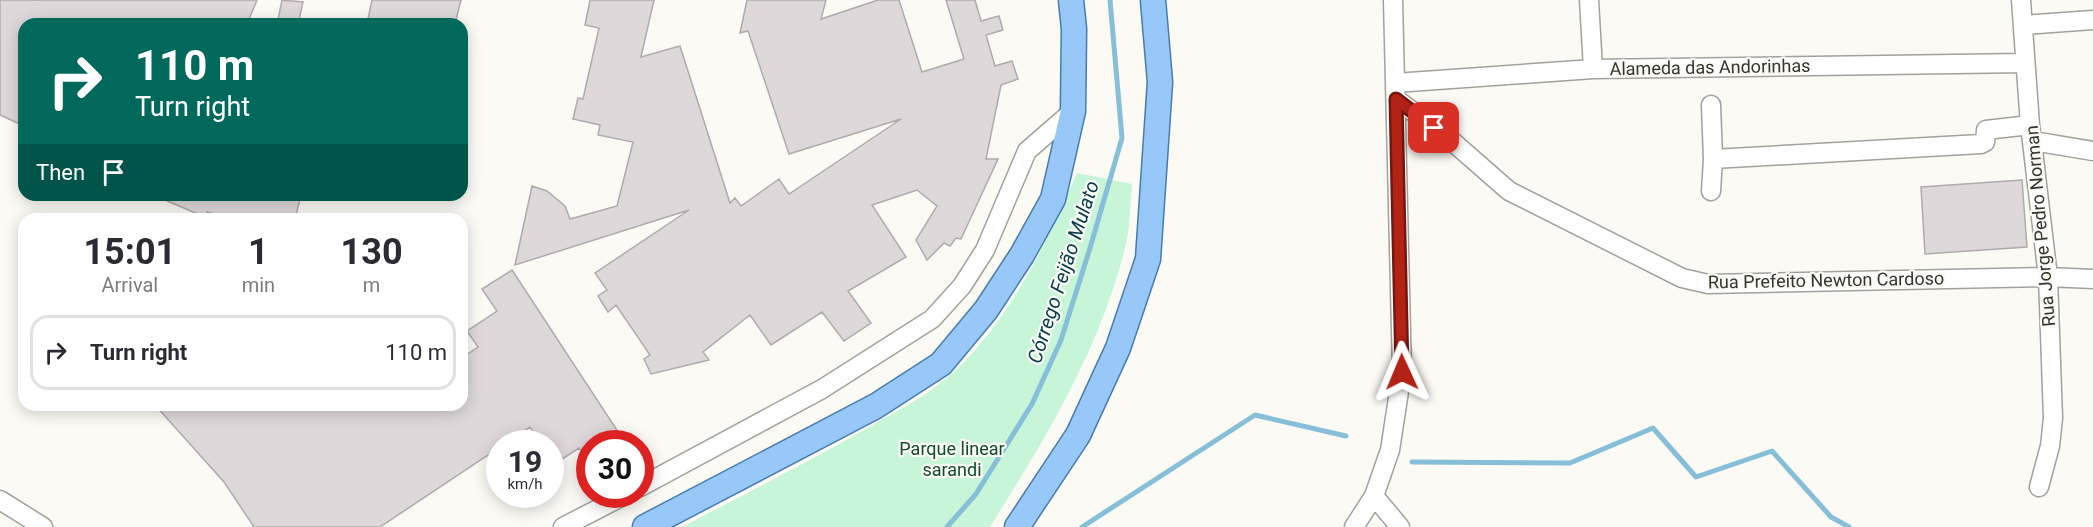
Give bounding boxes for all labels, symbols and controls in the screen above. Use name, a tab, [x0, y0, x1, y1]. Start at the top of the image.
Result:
text: 110 m	[135, 41, 254, 90]
icon: right	[36, 42, 114, 120]
street label: Alameda das Andorinhas	[1609, 55, 1811, 79]
text: Turn right	[135, 91, 250, 123]
pin	[1408, 102, 1459, 153]
icon: arrive	[1417, 111, 1450, 144]
street label: Rua Jorge Pedro Norman	[2021, 125, 2059, 327]
icon: arrive	[97, 156, 130, 189]
text: Then	[36, 160, 85, 185]
water label: Córrego Feijão Mulato	[1022, 178, 1104, 366]
text: 15:01	[83, 231, 176, 273]
text: 1	[248, 231, 269, 273]
text: 130	[341, 231, 403, 273]
street label: Rua Prefeito Newton Cardoso	[1708, 267, 1944, 293]
text: Arrival	[101, 273, 158, 297]
text: min	[242, 273, 275, 297]
text: m	[363, 273, 380, 297]
icon: right	[39, 336, 72, 369]
text: Turn right	[90, 340, 187, 365]
text: 110 m	[385, 340, 447, 365]
position arrow	[1370, 340, 1434, 404]
speed limit sign: 30	[576, 430, 654, 508]
park label: Parque linear sarandi	[899, 438, 1005, 480]
text: 19	[508, 444, 542, 479]
text: km/h	[507, 475, 543, 493]

